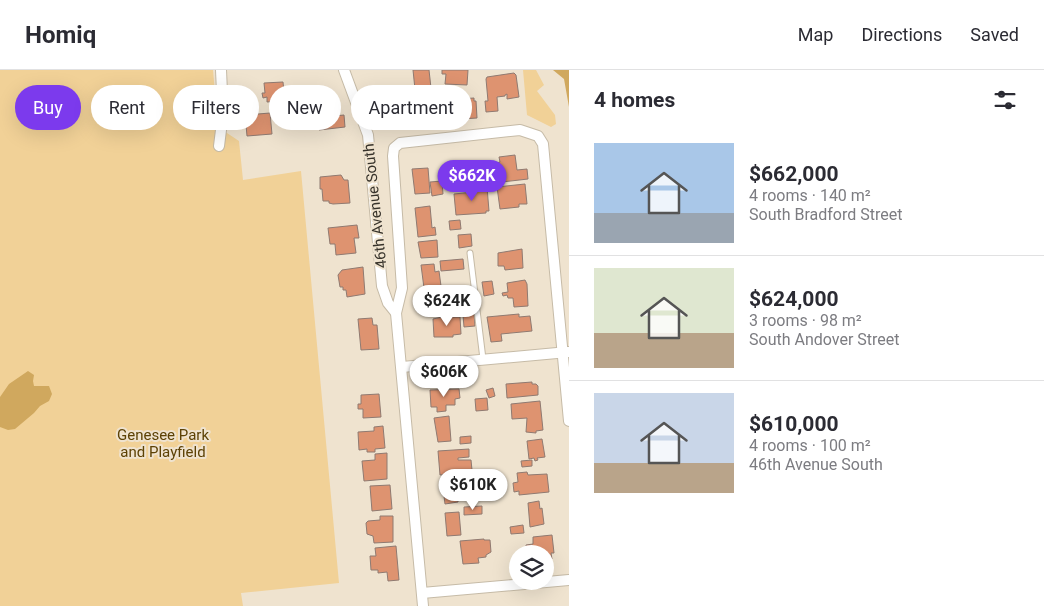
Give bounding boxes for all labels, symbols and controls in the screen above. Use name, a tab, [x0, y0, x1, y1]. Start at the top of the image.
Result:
text: Homiq	[25, 21, 96, 49]
text: Map	[798, 24, 833, 45]
text: Directions	[861, 24, 942, 45]
text: Saved	[970, 24, 1019, 45]
chip: Buy	[15, 85, 81, 130]
chip: Rent	[91, 85, 163, 130]
chip: Filters	[173, 85, 259, 130]
chip: New	[269, 85, 341, 130]
chip: Apartment	[351, 85, 472, 130]
icon: filters	[991, 86, 1019, 114]
text: 4 homes	[594, 88, 675, 112]
street label: 46th Avenue South	[359, 143, 391, 269]
pin: $662K	[437, 160, 507, 202]
text: $662,000	[749, 162, 839, 186]
icon: home	[634, 163, 694, 223]
text: $662K	[449, 166, 495, 185]
text: 4 rooms · 140 m²	[749, 186, 871, 205]
text: South Bradford Street	[749, 205, 902, 224]
pin: $624K	[412, 284, 482, 327]
text: $624,000	[749, 287, 839, 311]
icon: home	[634, 288, 694, 348]
text: $624K	[424, 291, 470, 310]
text: 3 rooms · 98 m²	[749, 311, 862, 330]
text: South Andover Street	[749, 330, 900, 349]
pin: $606K	[409, 356, 479, 398]
text: $606K	[421, 362, 467, 381]
text: $610,000	[749, 412, 839, 436]
icon: home	[634, 413, 694, 473]
park label: Genesee Park and Playfield	[117, 426, 209, 461]
text: 4 rooms · 100 m²	[749, 436, 871, 455]
text: 46th Avenue South	[749, 455, 883, 474]
pin: $610K	[438, 468, 508, 511]
text: $610K	[450, 475, 496, 494]
map controls	[509, 545, 554, 590]
button: layers	[509, 545, 554, 590]

